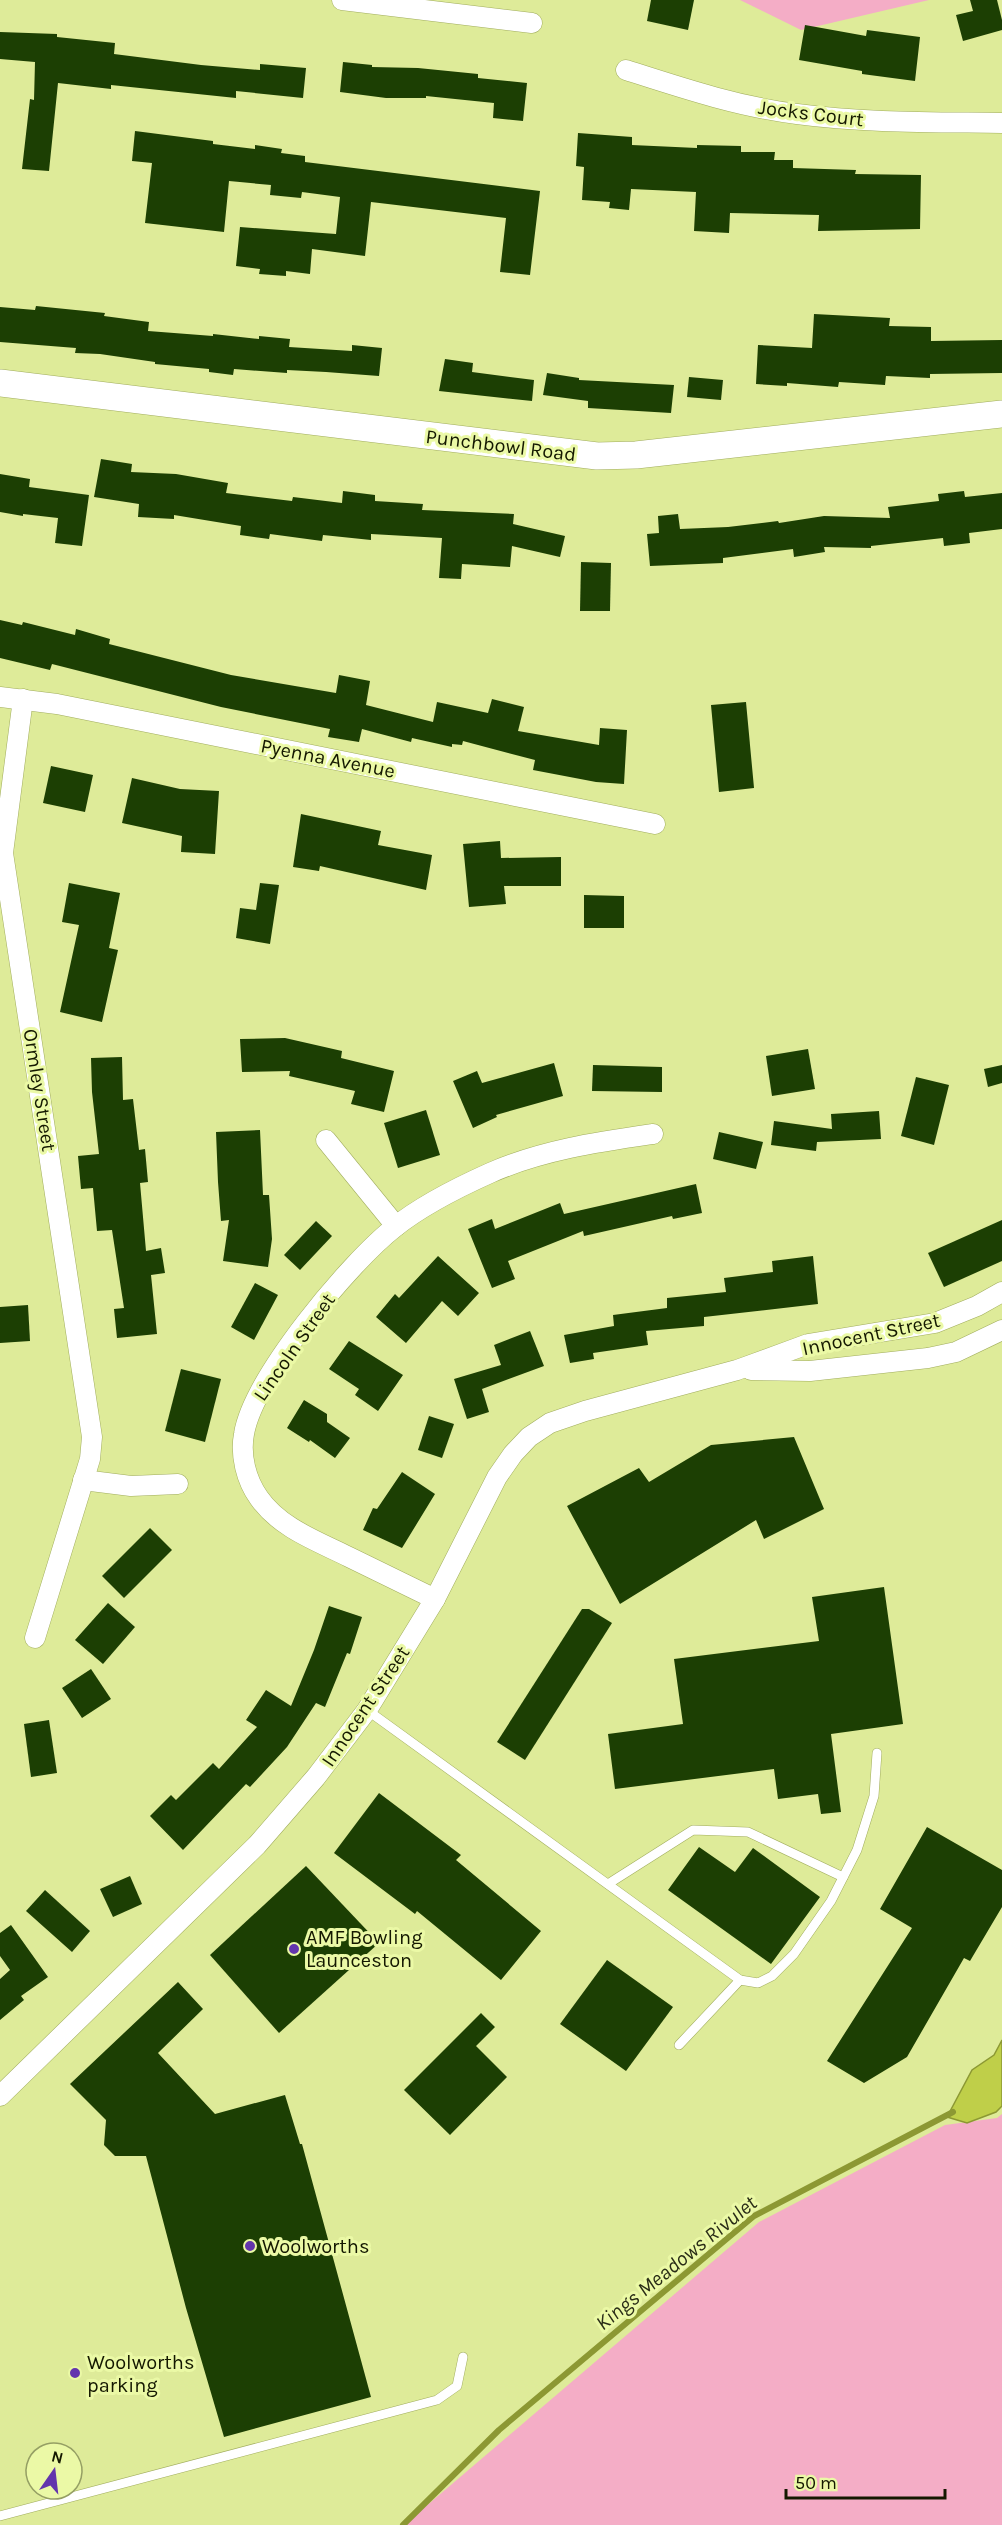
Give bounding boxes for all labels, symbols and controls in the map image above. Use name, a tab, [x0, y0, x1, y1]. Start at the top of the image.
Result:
street label: Jocks Court	[757, 96, 865, 131]
street label: Punchbowl Road	[424, 425, 577, 466]
street label: Pyenna Avenue	[259, 734, 397, 783]
street label: Ormley Street	[18, 1027, 61, 1153]
street label: Lincoln Street	[249, 1289, 340, 1405]
street label: Innocent Street	[800, 1309, 943, 1360]
street label: Innocent Street	[317, 1641, 415, 1771]
place label: AMF Bowling Launceston	[306, 1926, 422, 1972]
marker: AMF Bowling Launceston	[287, 1942, 301, 1956]
water label: Kings Meadows Rivulet	[591, 2190, 762, 2335]
place label: Woolworths	[262, 2235, 369, 2258]
marker: Woolworths	[243, 2239, 257, 2253]
place label: Woolworths parking	[87, 2351, 194, 2397]
marker: Woolworths parking	[68, 2366, 82, 2380]
north arrow	[24, 2441, 84, 2501]
text: N	[50, 2446, 65, 2468]
scale bar	[786, 2462, 945, 2500]
text: 50 m	[795, 2472, 837, 2494]

